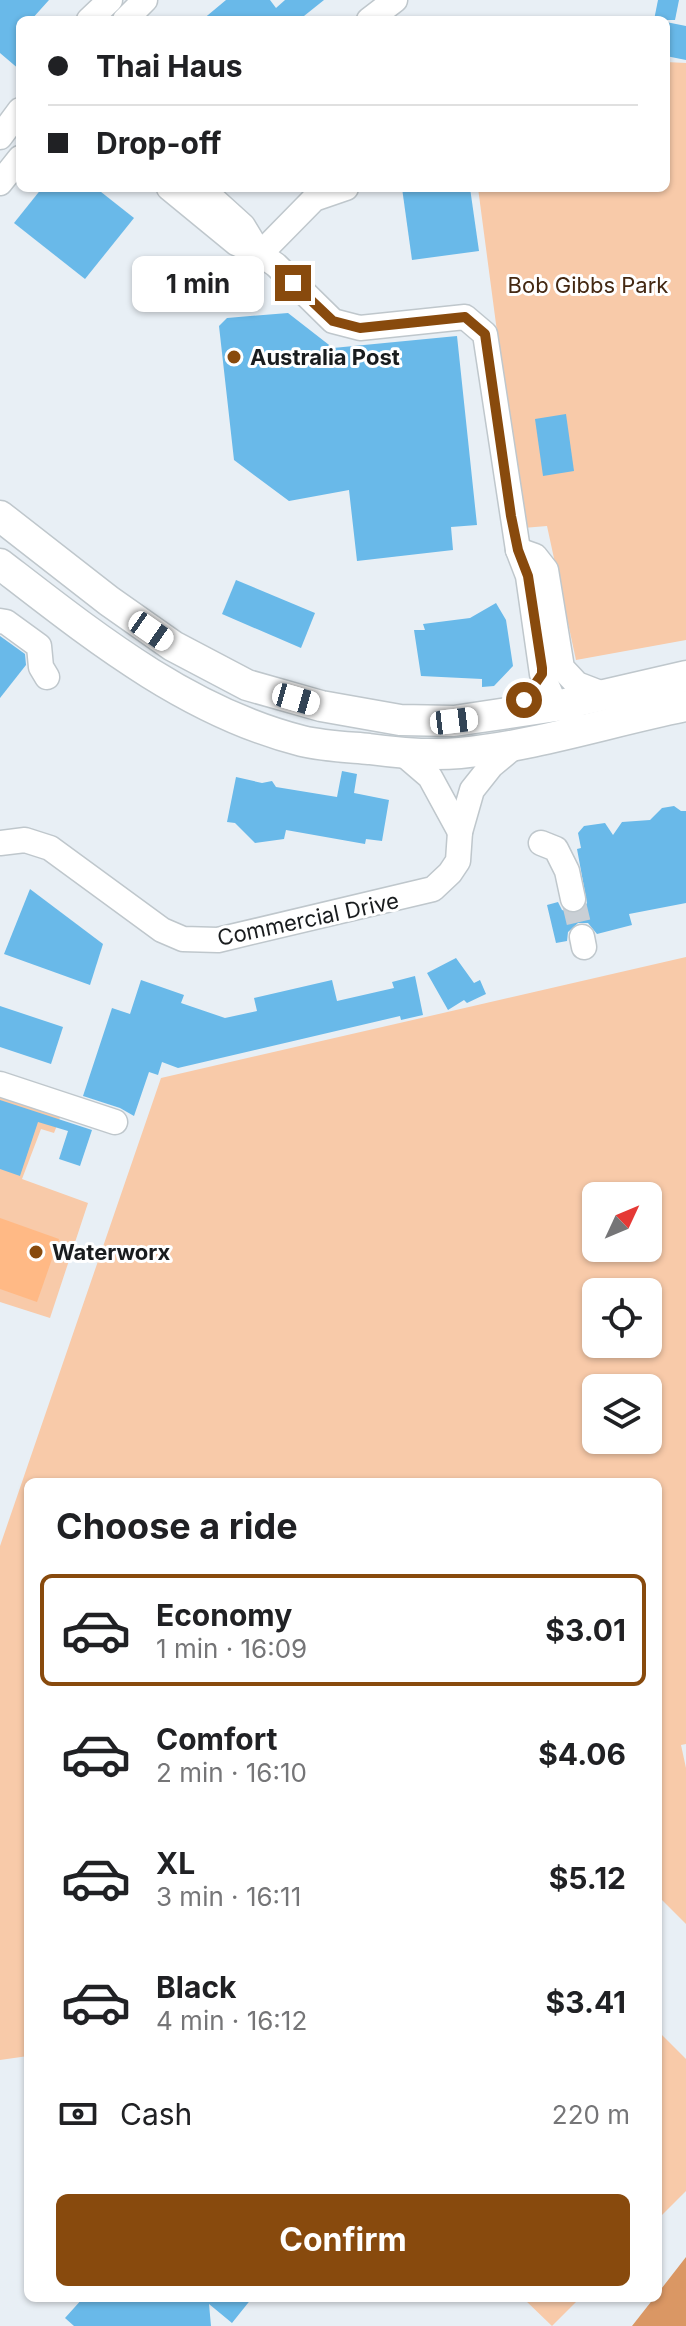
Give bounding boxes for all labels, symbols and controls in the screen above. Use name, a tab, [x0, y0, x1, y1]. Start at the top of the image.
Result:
text: Thai Haus	[96, 48, 243, 84]
text: Drop-off	[96, 125, 222, 161]
callout: 1 min	[133, 255, 265, 311]
route end	[275, 265, 311, 301]
text: 1 min	[166, 268, 230, 299]
park label: Bob Gibbs Park	[508, 272, 668, 298]
place label: Australia Post	[250, 344, 400, 370]
marker: Australia Post	[225, 348, 243, 366]
car	[124, 607, 178, 655]
car	[270, 681, 322, 717]
route start	[506, 682, 542, 718]
car	[429, 706, 479, 736]
street label: Commercial Drive	[215, 887, 401, 951]
north arrow	[582, 1182, 662, 1262]
map controls	[582, 1182, 662, 1454]
place label: Waterworx	[52, 1239, 171, 1265]
marker: Waterworx	[27, 1243, 45, 1261]
button: locate	[582, 1278, 662, 1358]
button: layers	[582, 1374, 662, 1454]
text: Choose a ride	[56, 1504, 298, 1548]
icon: car	[60, 1594, 132, 1666]
text: Economy	[156, 1597, 292, 1633]
text: $3.01	[545, 1612, 626, 1648]
text: 1 min · 16:09	[156, 1633, 307, 1664]
icon: car	[60, 1718, 132, 1790]
text: Comfort	[156, 1721, 277, 1757]
text: $4.06	[538, 1736, 626, 1772]
text: 2 min · 16:10	[156, 1757, 307, 1788]
icon: car	[60, 1842, 132, 1914]
text: XL	[156, 1845, 195, 1881]
text: $5.12	[549, 1860, 626, 1896]
text: 3 min · 16:11	[156, 1881, 301, 1912]
icon: car	[60, 1966, 132, 2038]
text: Black	[156, 1969, 236, 2005]
text: $3.41	[546, 1984, 626, 2020]
text: 4 min · 16:12	[156, 2005, 307, 2036]
icon: cash	[56, 2092, 100, 2136]
text: Cash	[120, 2096, 192, 2132]
text: 220 m	[552, 2099, 630, 2130]
button: Confirm	[56, 2194, 630, 2286]

